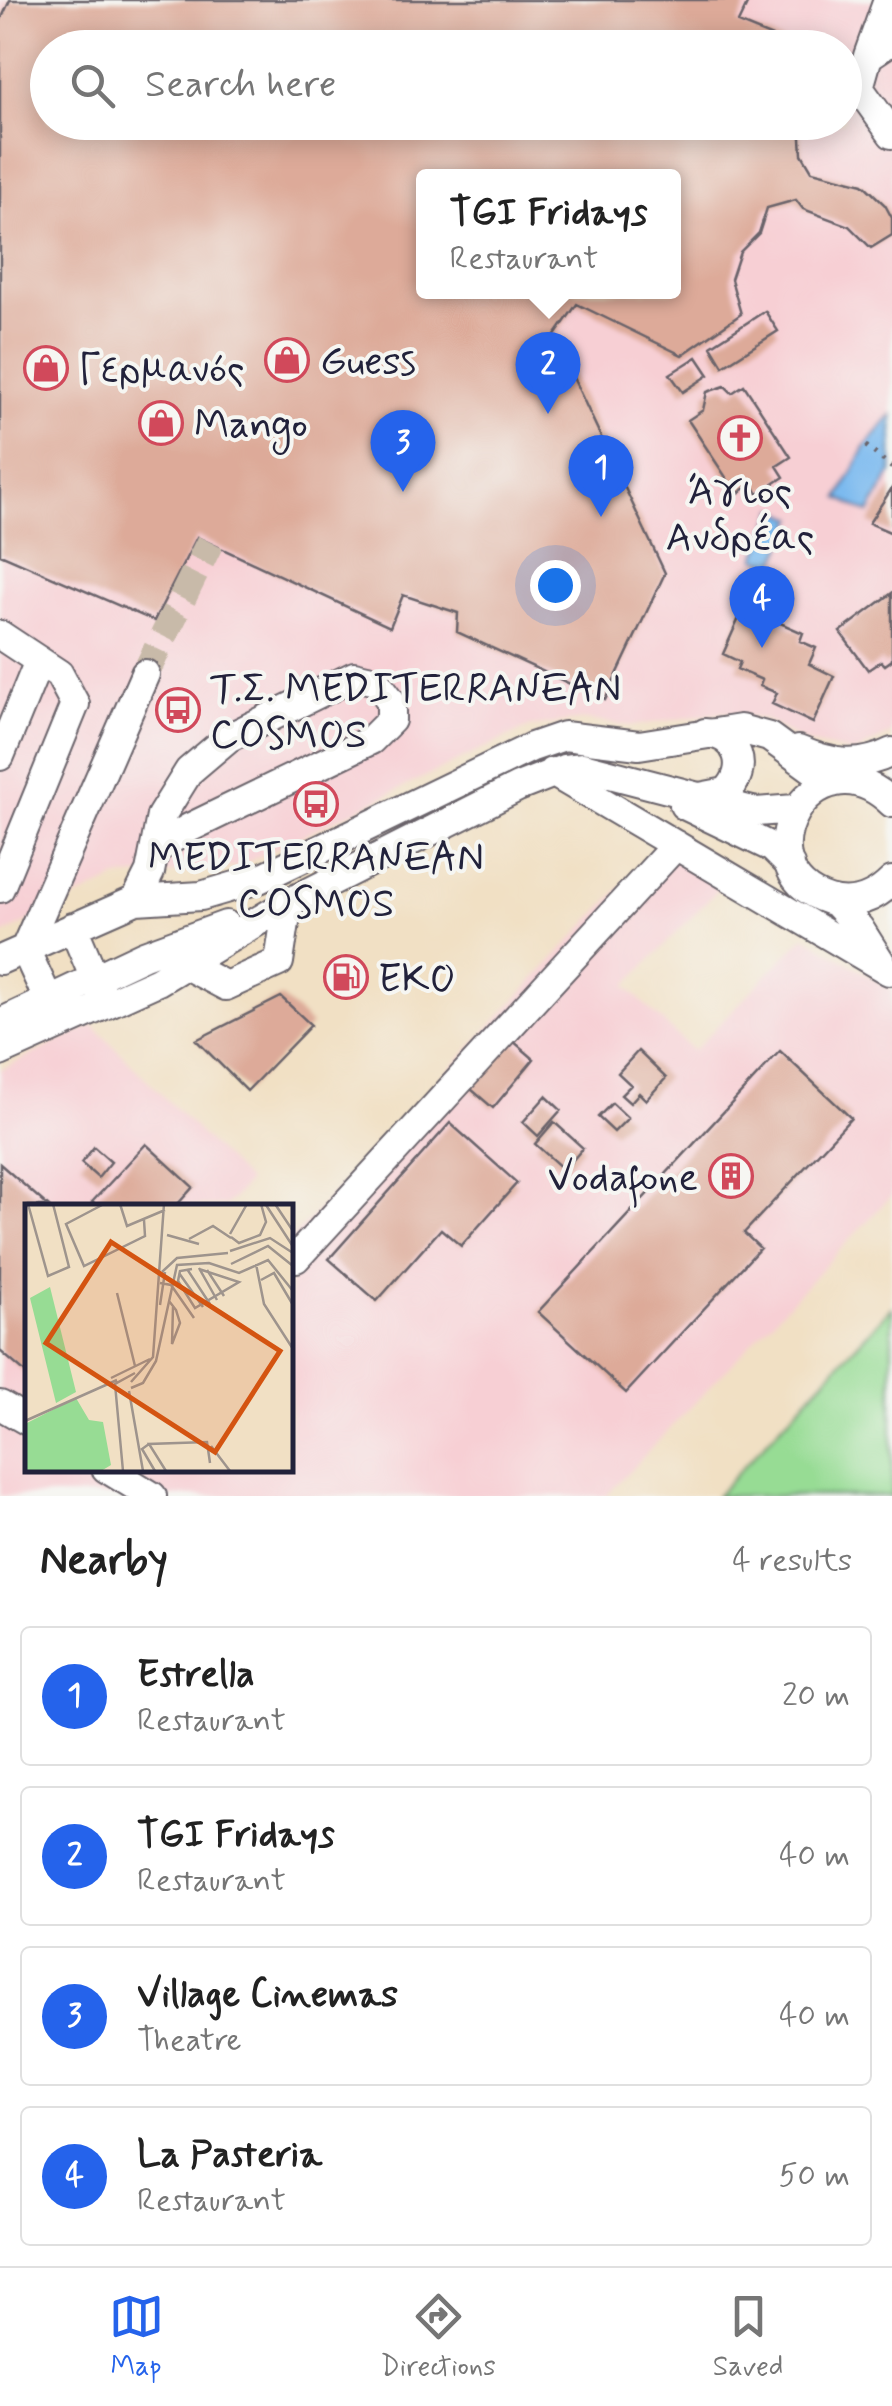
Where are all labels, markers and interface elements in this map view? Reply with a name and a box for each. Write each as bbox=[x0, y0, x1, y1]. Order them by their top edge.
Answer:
search box bbox=[30, 30, 862, 140]
icon: search bbox=[65, 58, 120, 113]
text: Search here bbox=[145, 61, 336, 110]
popup bbox=[416, 169, 681, 299]
text: TGI Fridays bbox=[450, 189, 647, 238]
text: Restaurant bbox=[450, 238, 598, 280]
pin: 2 bbox=[516, 332, 580, 414]
shop icon: Guess bbox=[264, 337, 310, 383]
place label: Guess bbox=[320, 337, 416, 389]
shop icon: Γερμανός bbox=[23, 345, 69, 391]
place label: Γερμανός bbox=[78, 345, 244, 397]
shop icon: Mango bbox=[138, 400, 184, 446]
place label: Mango bbox=[194, 400, 308, 455]
pin: 3 bbox=[370, 410, 436, 492]
church icon: Άγιος Ανδρέας bbox=[717, 415, 763, 461]
pin: 1 bbox=[568, 434, 634, 517]
place label: Άγιος Ανδρέας bbox=[666, 467, 814, 565]
your location bbox=[530, 560, 581, 611]
pin: 4 bbox=[730, 566, 794, 648]
place label: Τ.Σ. MEDITERRANEAN COSMOS bbox=[210, 664, 621, 762]
bus stop icon: Τ.Σ. MEDITERRANEAN COSMOS bbox=[155, 687, 201, 733]
bus stop icon: MEDITERRANEAN COSMOS bbox=[293, 781, 339, 827]
place label: MEDITERRANEAN COSMOS bbox=[148, 833, 484, 931]
fuel station icon: EKO bbox=[323, 954, 369, 1000]
place label: EKO bbox=[378, 954, 456, 1006]
place label: Vodafone bbox=[547, 1153, 698, 1208]
building icon: Vodafone bbox=[708, 1153, 754, 1199]
inset map bbox=[25, 1204, 292, 1471]
text: Nearby bbox=[40, 1534, 168, 1589]
text: 4 results bbox=[732, 1540, 852, 1582]
text: Estrella bbox=[137, 1651, 255, 1700]
text: 1 bbox=[67, 1675, 82, 1717]
text: 20 m bbox=[782, 1675, 850, 1717]
text: Restaurant bbox=[137, 1700, 286, 1742]
text: TGI Fridays bbox=[137, 1811, 335, 1860]
text: 2 bbox=[67, 1835, 82, 1877]
text: 40 m bbox=[779, 1835, 850, 1877]
text: Restaurant bbox=[137, 1860, 286, 1902]
text: Village Cinemas bbox=[137, 1971, 398, 2020]
text: 3 bbox=[67, 1995, 82, 2037]
text: 40 m bbox=[779, 1995, 850, 2037]
text: Theatre bbox=[137, 2020, 242, 2062]
text: La Pasteria bbox=[137, 2131, 322, 2180]
text: 4 bbox=[65, 2155, 84, 2197]
text: 50 m bbox=[778, 2155, 850, 2197]
text: Restaurant bbox=[137, 2180, 286, 2222]
tab: Map bbox=[109, 2289, 164, 2386]
tab: Directions bbox=[381, 2289, 496, 2386]
tab: Saved bbox=[713, 2289, 783, 2386]

